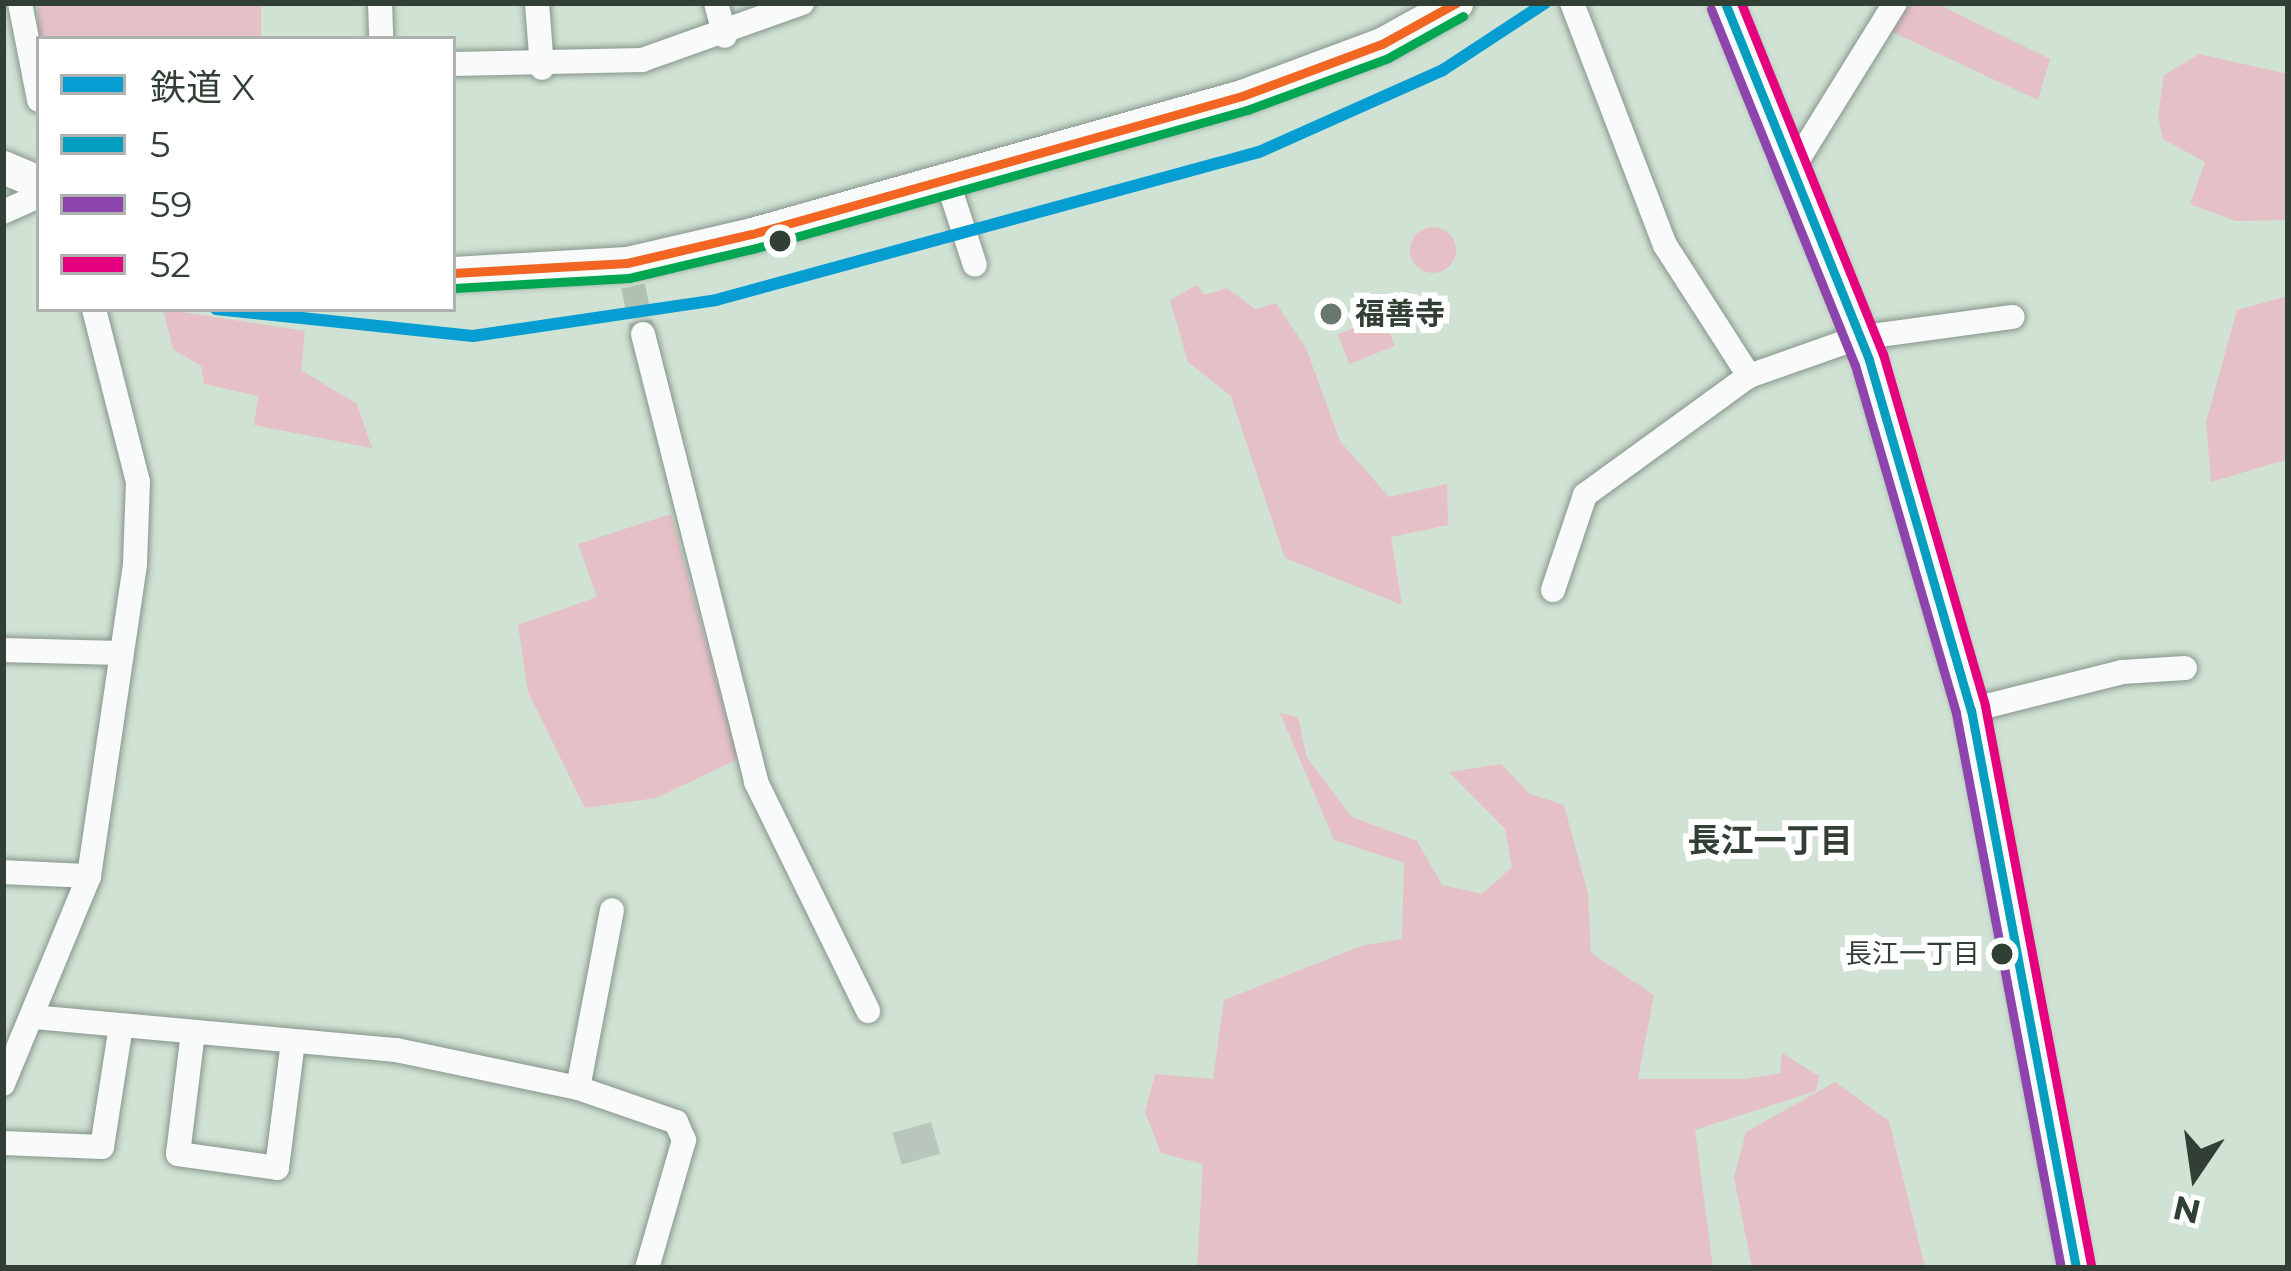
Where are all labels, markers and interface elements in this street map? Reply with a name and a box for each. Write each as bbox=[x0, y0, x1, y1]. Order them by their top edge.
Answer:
legend bbox=[36, 36, 456, 312]
text: 鉄道 X bbox=[150, 65, 255, 109]
text: 5 bbox=[150, 122, 170, 166]
text: 59 bbox=[150, 182, 192, 226]
unlabelled marker bbox=[769, 230, 791, 252]
text: 52 bbox=[150, 242, 191, 286]
place label: 福善寺 bbox=[1355, 296, 1445, 332]
marker: 福善寺 bbox=[1318, 301, 1344, 327]
district label: 長江一丁目 bbox=[1688, 821, 1852, 861]
place label: 長江一丁目 bbox=[1845, 938, 1980, 970]
marker: 長江一丁目 bbox=[1991, 943, 2013, 965]
north arrow bbox=[2135, 1115, 2255, 1235]
text: N bbox=[2169, 1188, 2204, 1233]

